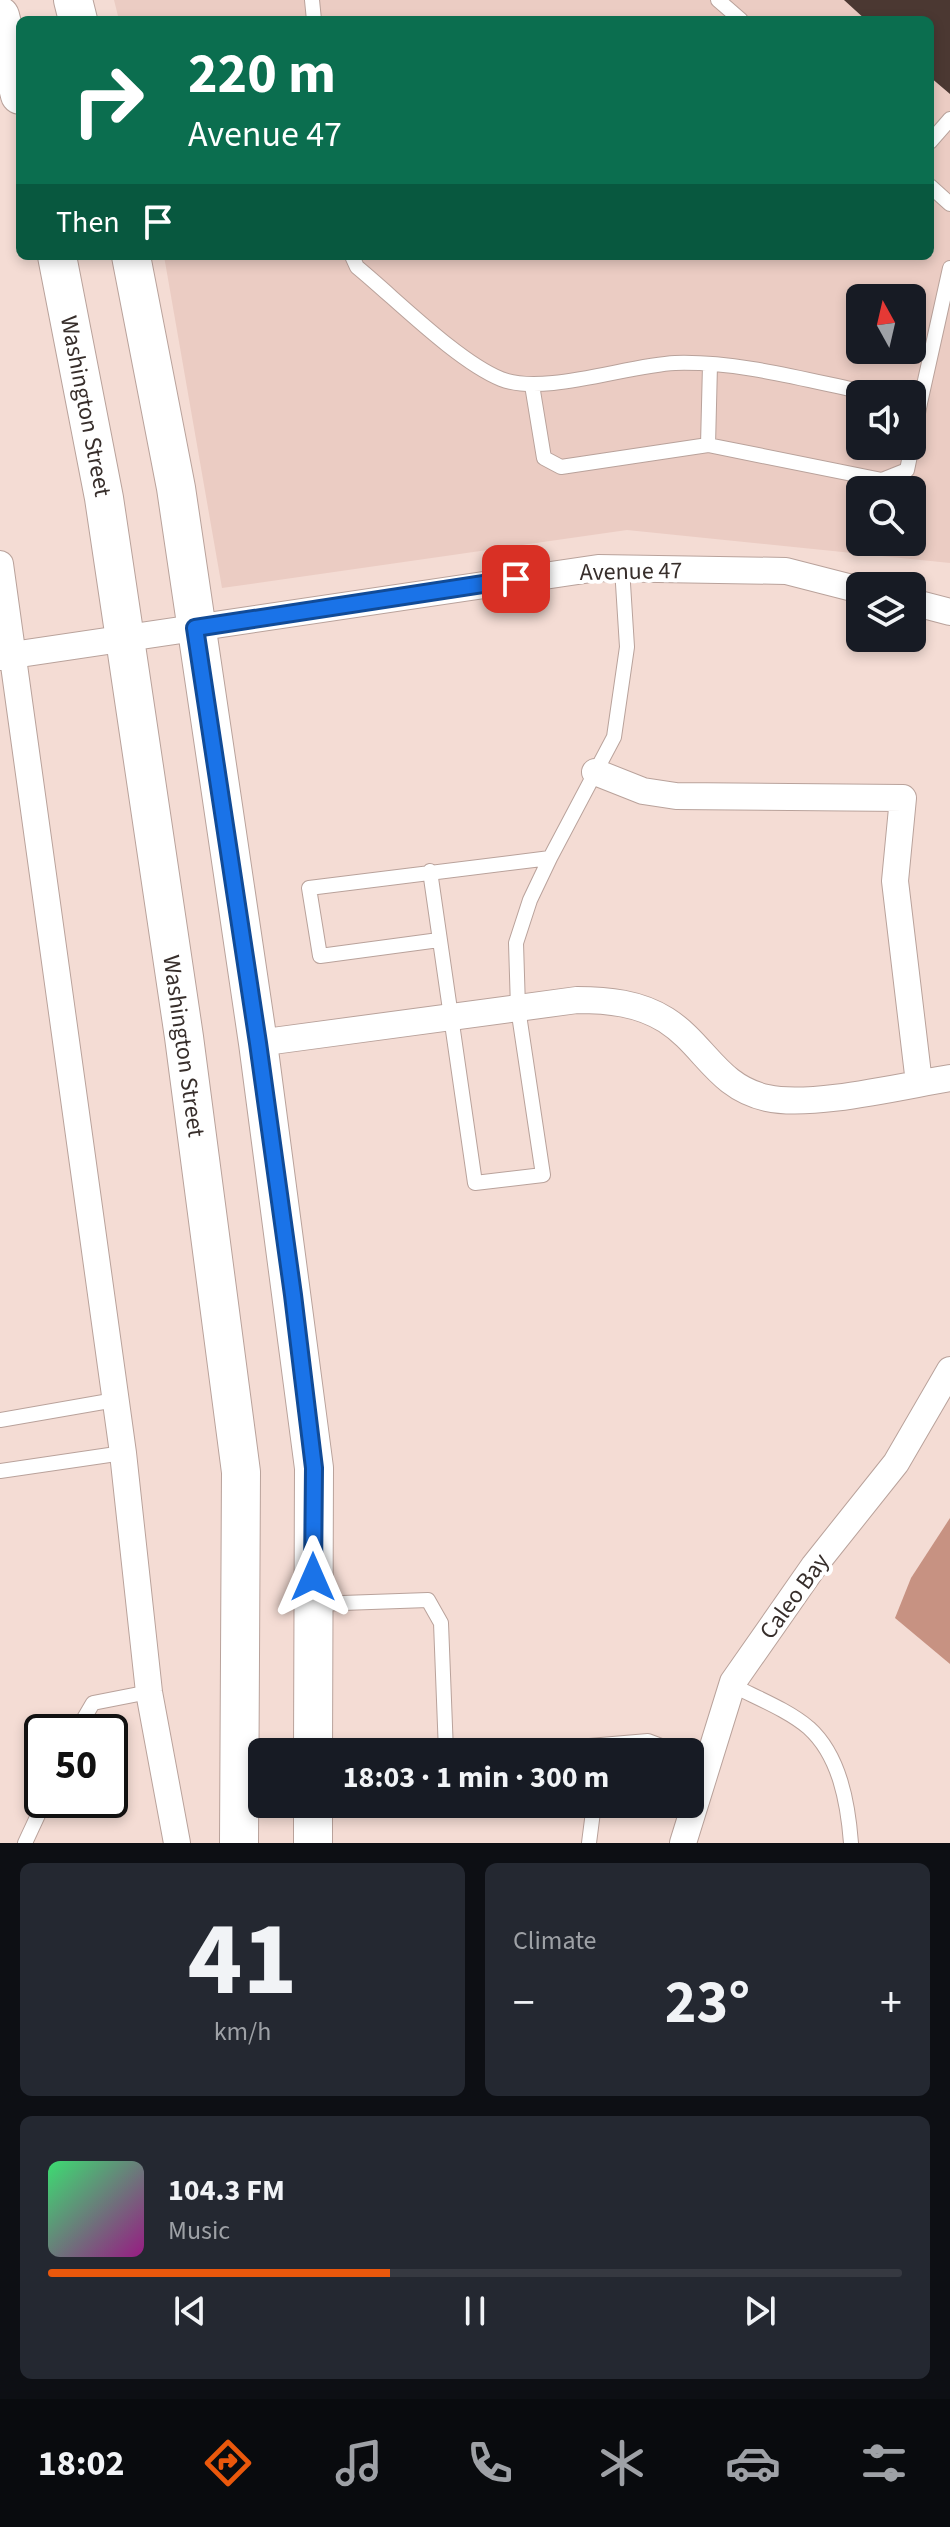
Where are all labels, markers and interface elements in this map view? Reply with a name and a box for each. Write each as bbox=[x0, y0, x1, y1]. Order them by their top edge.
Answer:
text: 220 m bbox=[188, 35, 336, 114]
icon: right bbox=[56, 48, 160, 152]
text: Avenue 47 bbox=[188, 109, 342, 160]
icon: arrive bbox=[136, 200, 180, 244]
text: Then bbox=[56, 201, 120, 244]
north arrow bbox=[846, 284, 926, 364]
map controls bbox=[846, 284, 926, 652]
street label: Washington Street bbox=[51, 313, 120, 500]
button: sound bbox=[846, 380, 926, 460]
button: search bbox=[846, 476, 926, 556]
pin bbox=[482, 545, 550, 613]
street label: Avenue 47 bbox=[579, 553, 683, 590]
icon: arrive bbox=[494, 557, 538, 601]
button: layers bbox=[846, 572, 926, 652]
street label: Washington Street bbox=[153, 953, 214, 1139]
position arrow bbox=[271, 1535, 355, 1619]
street label: Caleo Bay bbox=[751, 1546, 838, 1647]
speed limit sign: 50 bbox=[24, 1714, 128, 1818]
text: 18:03 · 1 min · 300 m bbox=[343, 1756, 609, 1799]
text: 41 bbox=[188, 1887, 297, 2035]
text: Climate bbox=[513, 1922, 597, 1959]
text: 23° bbox=[665, 1961, 750, 2046]
text: − bbox=[513, 1972, 535, 2035]
text: + bbox=[880, 1972, 902, 2035]
text: km/h bbox=[214, 2013, 271, 2050]
text: 104.3 FM bbox=[168, 2169, 285, 2212]
text: Music bbox=[168, 2212, 230, 2249]
icon: previous bbox=[168, 2289, 212, 2333]
icon: pause bbox=[453, 2289, 497, 2333]
icon: next bbox=[738, 2289, 782, 2333]
icon: directions bbox=[200, 2435, 256, 2491]
icon: music bbox=[331, 2435, 387, 2491]
icon: phone bbox=[462, 2435, 518, 2491]
icon: climate bbox=[594, 2435, 650, 2491]
icon: car bbox=[725, 2435, 781, 2491]
icon: filters bbox=[856, 2435, 912, 2491]
text: 18:02 bbox=[38, 2438, 124, 2489]

